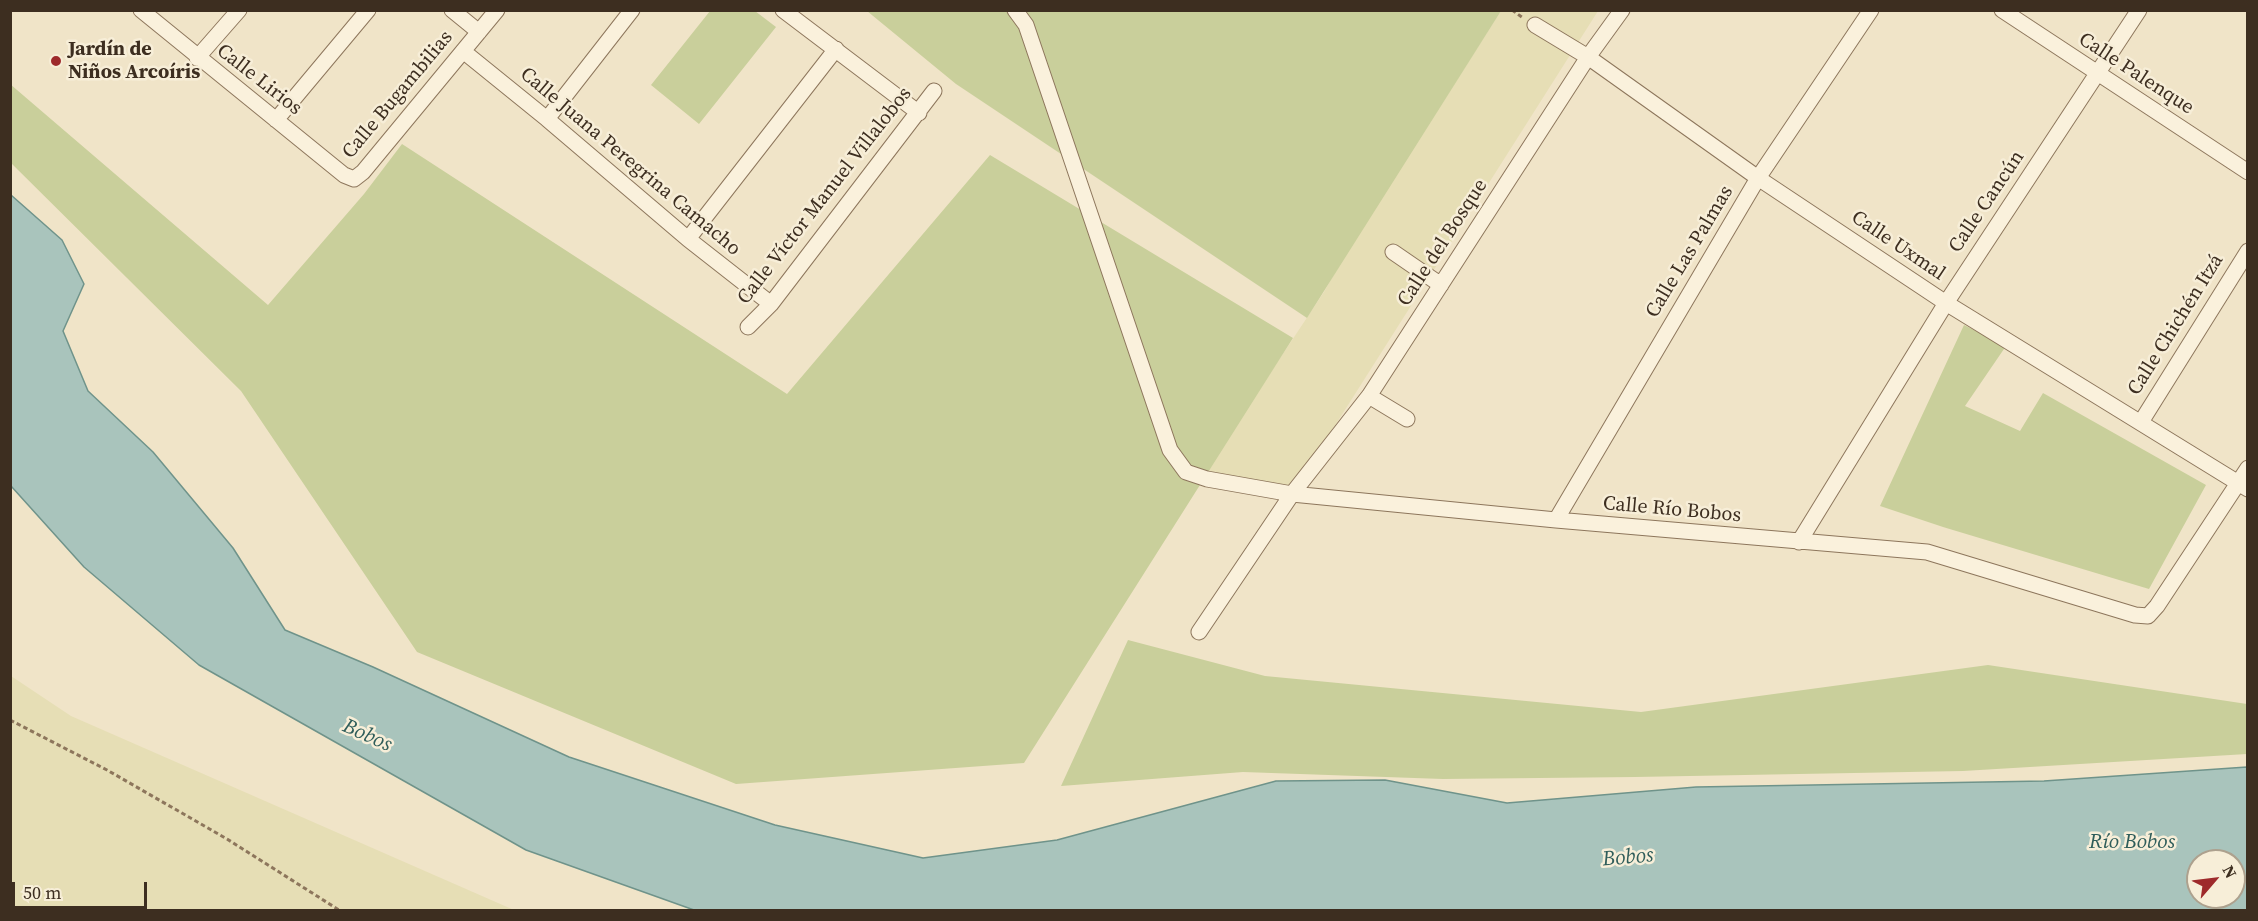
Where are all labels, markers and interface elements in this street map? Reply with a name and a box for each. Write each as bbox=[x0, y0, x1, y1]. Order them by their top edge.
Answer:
street label: Calle Bugambilias bbox=[338, 26, 458, 164]
street label: Calle Palenque bbox=[2074, 28, 2198, 120]
place label: Jardín de Niños Arcoíris bbox=[68, 38, 200, 85]
street label: Calle Lirios bbox=[212, 39, 306, 121]
marker: Jardín de Niños Arcoíris bbox=[49, 54, 63, 68]
street label: Calle Juana Peregrina Camacho bbox=[515, 63, 745, 261]
street label: Calle Víctor Manuel Villalobos bbox=[733, 83, 917, 309]
street label: Calle Cancún bbox=[1944, 146, 2030, 258]
street label: Calle del Bosque bbox=[1393, 175, 1493, 311]
street label: Calle Las Palmas bbox=[1641, 182, 1739, 322]
street label: Calle Uxmal bbox=[1846, 206, 1950, 286]
street label: Calle Chichén Itzá bbox=[2123, 250, 2229, 400]
street label: Calle Río Bobos bbox=[1602, 492, 1742, 528]
water label: Bobos bbox=[339, 714, 395, 758]
water label: Río Bobos bbox=[2089, 830, 2175, 856]
water label: Bobos bbox=[1601, 843, 1655, 873]
north arrow bbox=[2186, 849, 2246, 909]
text: N bbox=[2218, 861, 2243, 882]
scale bar bbox=[15, 870, 150, 908]
text: 50 m bbox=[23, 880, 61, 905]

